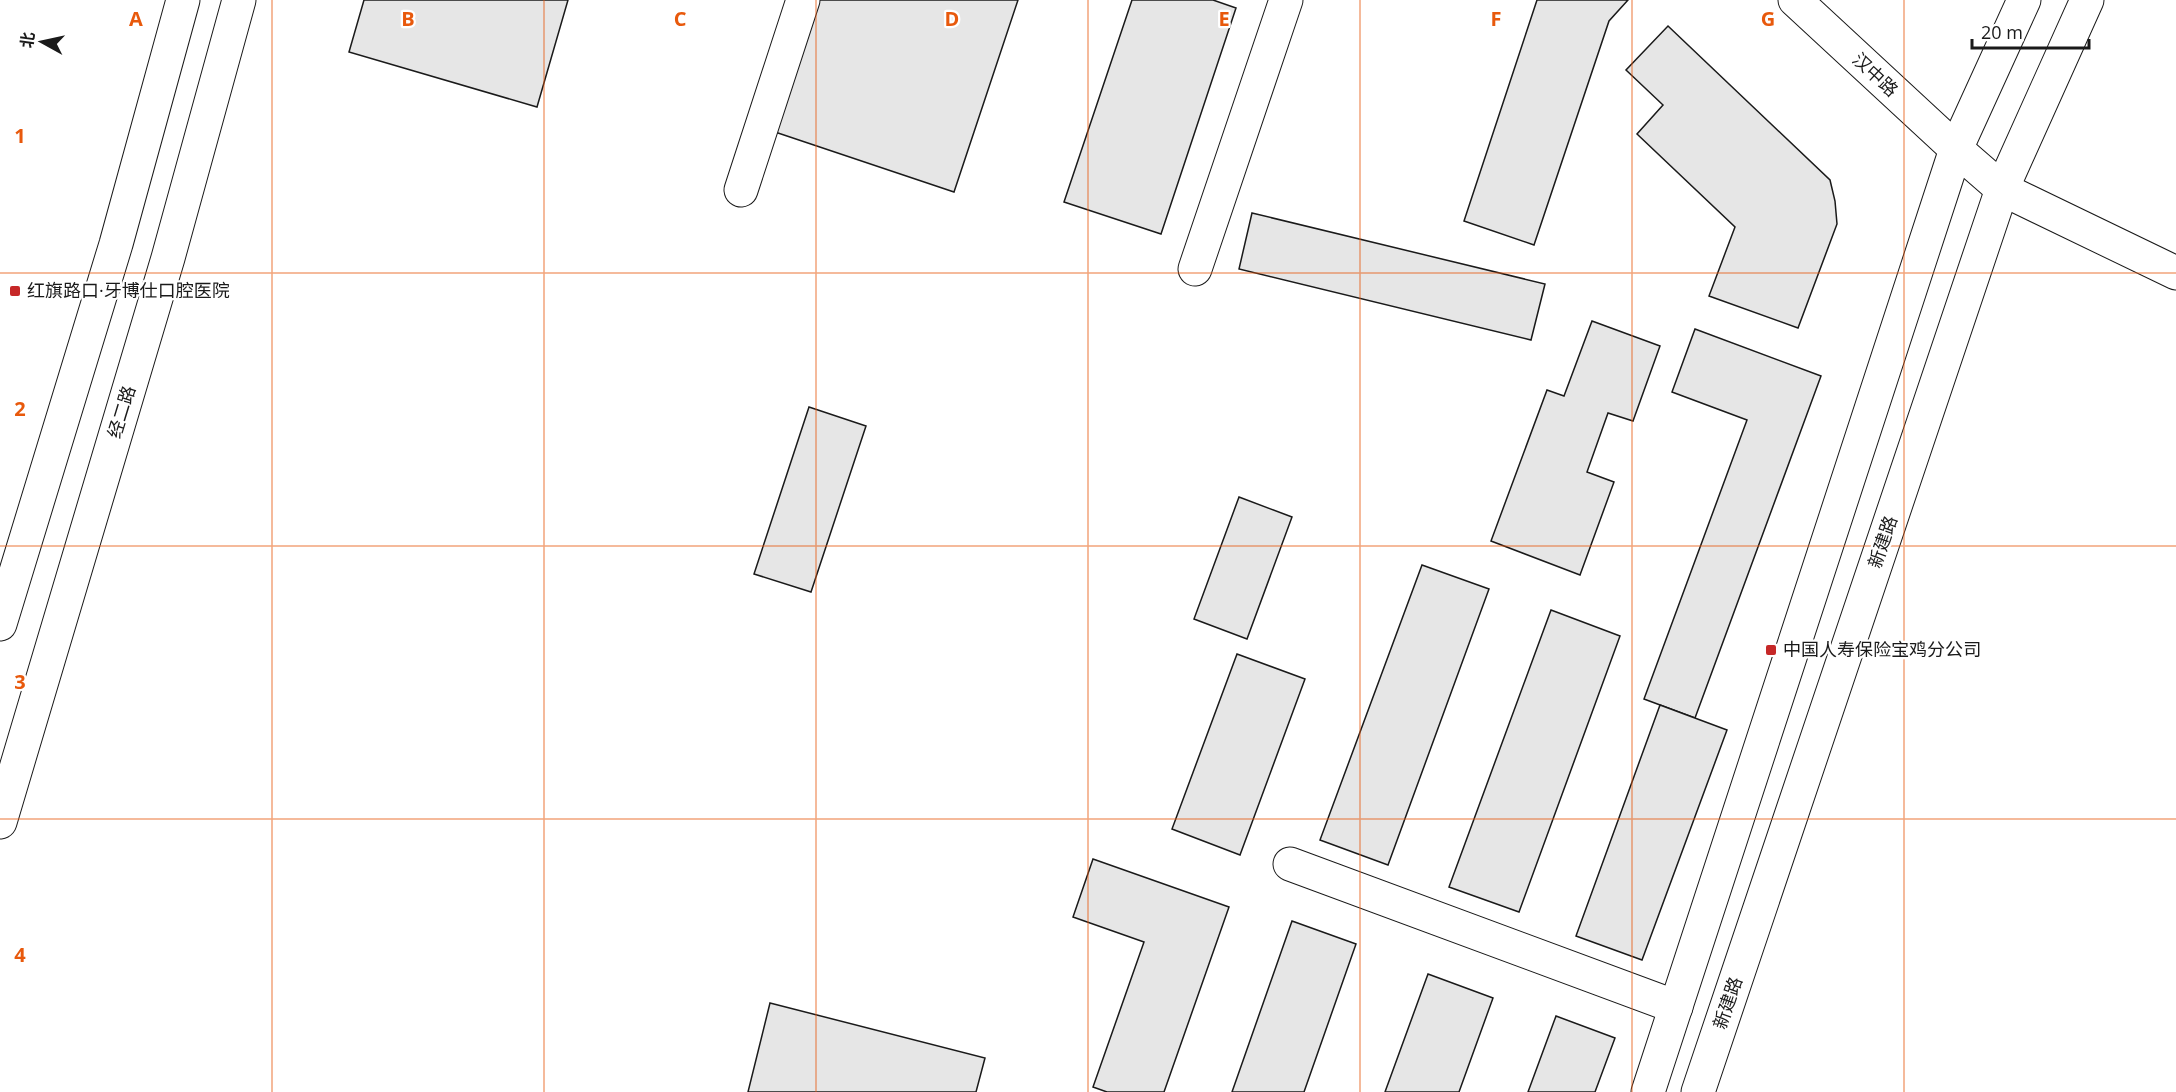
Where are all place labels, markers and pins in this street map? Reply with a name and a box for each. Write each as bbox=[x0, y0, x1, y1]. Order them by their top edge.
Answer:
place label: 红旗路口·牙博仕口腔医院 bbox=[27, 278, 230, 302]
marker: 红旗路口·牙博仕口腔医院 bbox=[8, 284, 22, 298]
place label: 中国人寿保险宝鸡分公司 bbox=[1783, 637, 1981, 661]
marker: 中国人寿保险宝鸡分公司 bbox=[1764, 643, 1778, 657]

